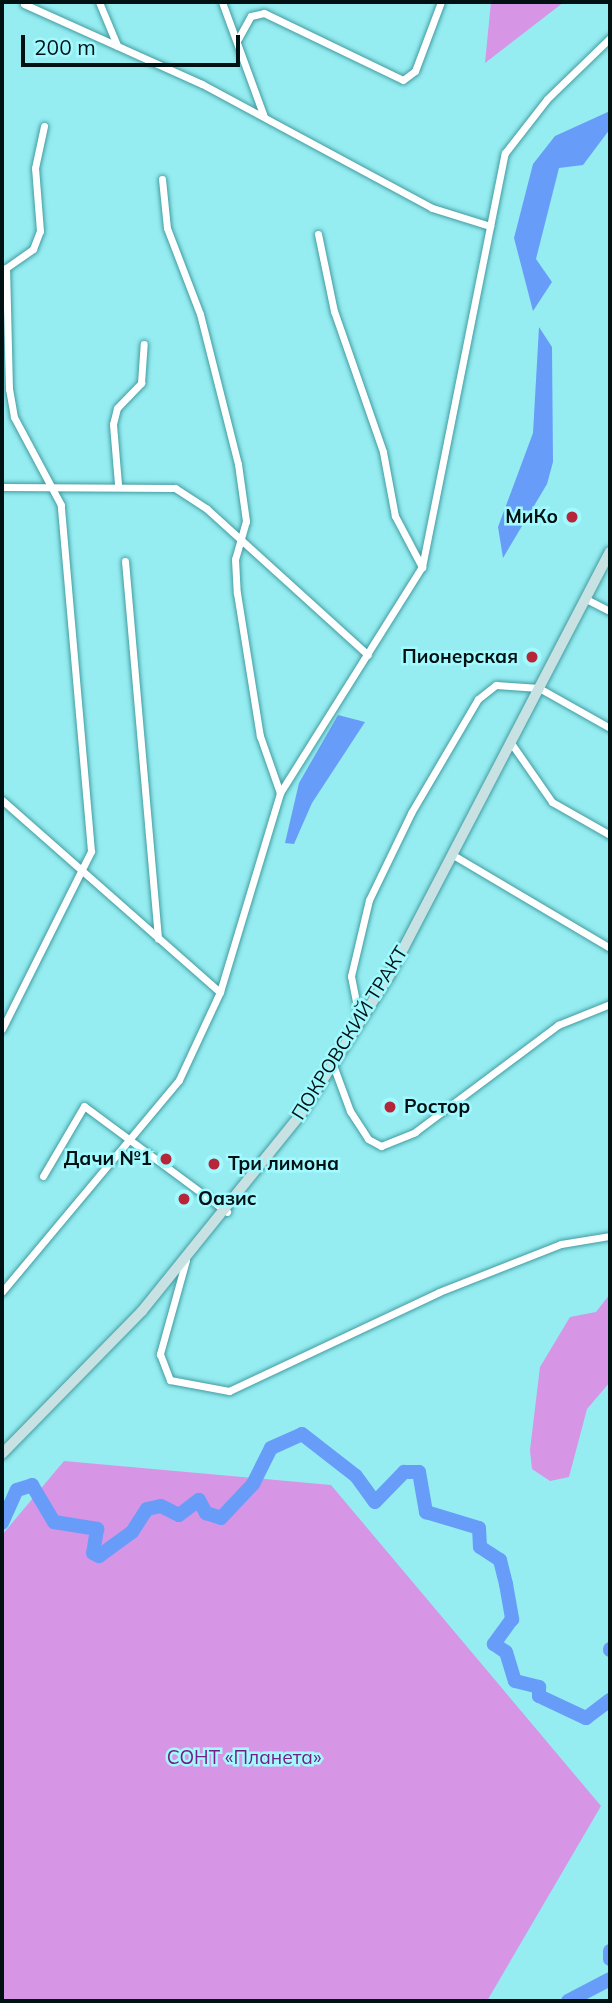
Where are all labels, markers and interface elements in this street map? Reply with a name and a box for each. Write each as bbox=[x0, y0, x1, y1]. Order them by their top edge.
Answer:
scale bar bbox=[24, 21, 243, 65]
text: 200 m bbox=[34, 34, 96, 60]
place label: МиКо bbox=[505, 506, 558, 528]
marker: МиКо bbox=[564, 509, 580, 525]
place label: Пионерская bbox=[402, 646, 518, 668]
marker: Пионерская bbox=[524, 649, 540, 665]
street label: ПОКРОВСКИЙ ТРАКТ bbox=[287, 942, 413, 1124]
place label: Ростор bbox=[404, 1096, 470, 1118]
marker: Ростор bbox=[382, 1099, 398, 1115]
place label: Дачи №1 bbox=[64, 1148, 152, 1170]
marker: Дачи №1 bbox=[158, 1151, 174, 1167]
place label: Три лимона bbox=[228, 1153, 339, 1175]
marker: Три лимона bbox=[206, 1156, 222, 1172]
place label: Оазис bbox=[198, 1188, 257, 1210]
marker: Оазис bbox=[176, 1191, 192, 1207]
park label: СОНТ «Планета» bbox=[167, 1747, 321, 1769]

